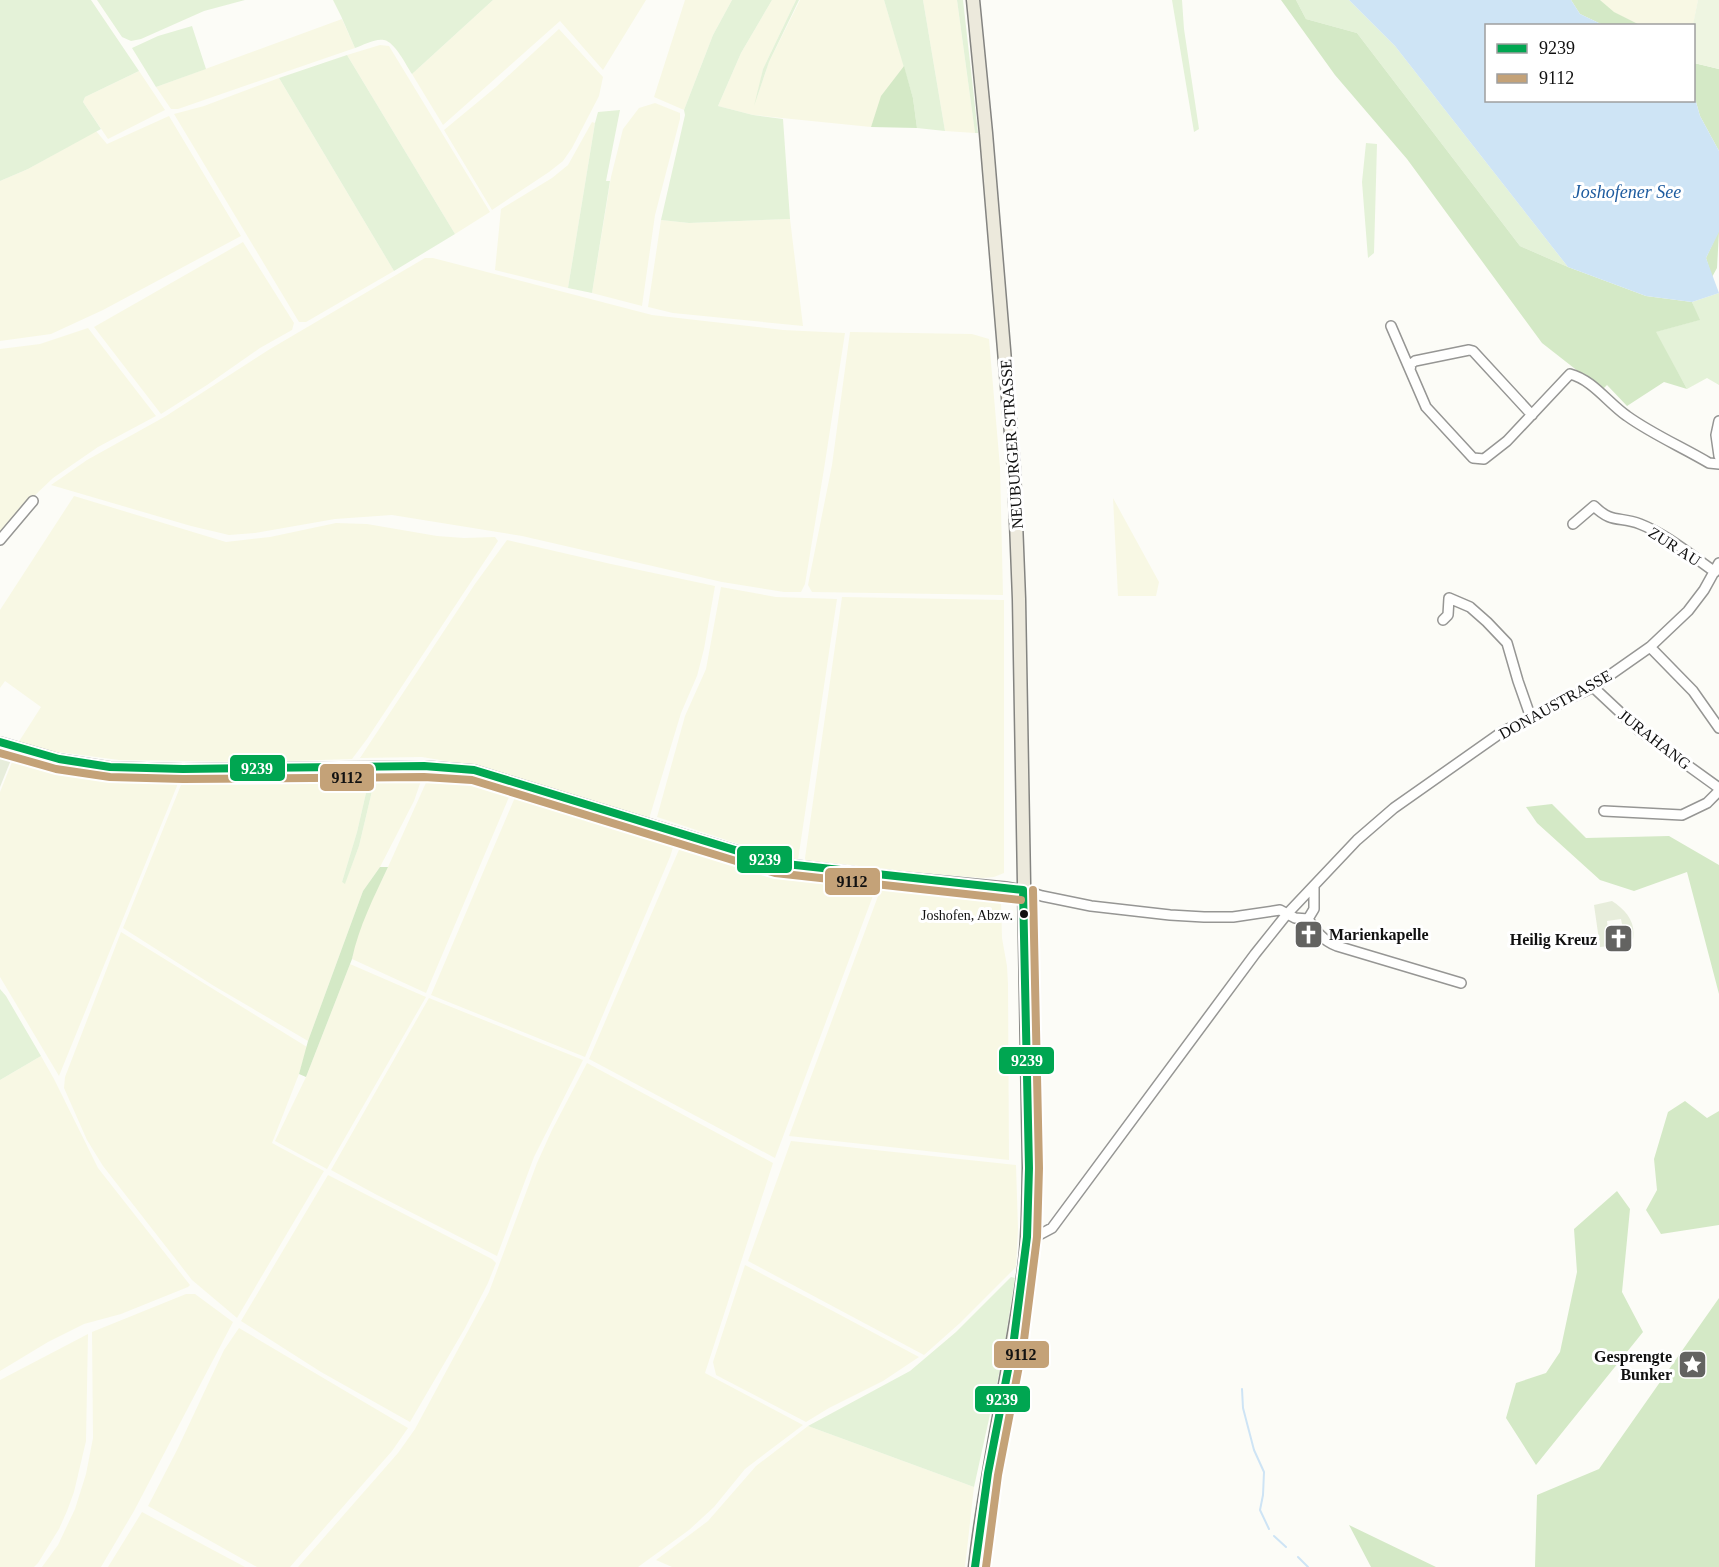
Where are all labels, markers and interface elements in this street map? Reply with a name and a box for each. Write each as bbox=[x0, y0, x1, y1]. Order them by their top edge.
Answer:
legend bbox=[1485, 24, 1695, 102]
text: 9239 bbox=[1539, 38, 1575, 58]
text: 9112 bbox=[1539, 68, 1574, 88]
water label: Joshofener See bbox=[1573, 182, 1681, 202]
street label: NEUBURGER STRASSE bbox=[997, 358, 1026, 529]
street label: ZUR AU bbox=[1646, 523, 1704, 570]
street label: DONAUSTRASSE bbox=[1496, 666, 1615, 742]
street label: JURAHANG bbox=[1615, 706, 1694, 773]
line badge: 9239 bbox=[229, 754, 286, 782]
text: 9239 bbox=[241, 760, 273, 777]
line badge: 9112 bbox=[319, 763, 375, 792]
text: 9112 bbox=[331, 769, 363, 786]
line badge: 9239 bbox=[736, 845, 793, 874]
text: 9239 bbox=[749, 851, 781, 868]
line badge: 9112 bbox=[824, 867, 881, 896]
text: 9112 bbox=[836, 873, 868, 890]
place label: Joshofen, Abzw. bbox=[921, 908, 1013, 923]
marker: Joshofen, Abzw. bbox=[1018, 908, 1030, 920]
church icon: Marienkapelle bbox=[1292, 918, 1324, 950]
church icon: Heilig Kreuz bbox=[1602, 923, 1634, 955]
place label: Marienkapelle bbox=[1329, 926, 1429, 944]
place label: Heilig Kreuz bbox=[1510, 931, 1597, 949]
line badge: 9239 bbox=[998, 1046, 1055, 1075]
text: 9239 bbox=[1011, 1052, 1043, 1069]
line badge: 9112 bbox=[993, 1340, 1050, 1369]
text: 9112 bbox=[1005, 1346, 1037, 1363]
place label: Gesprengte Bunker bbox=[1594, 1348, 1672, 1383]
place icon: Gesprengte Bunker bbox=[1677, 1349, 1709, 1381]
line badge: 9239 bbox=[974, 1385, 1031, 1413]
text: 9239 bbox=[986, 1391, 1018, 1408]

